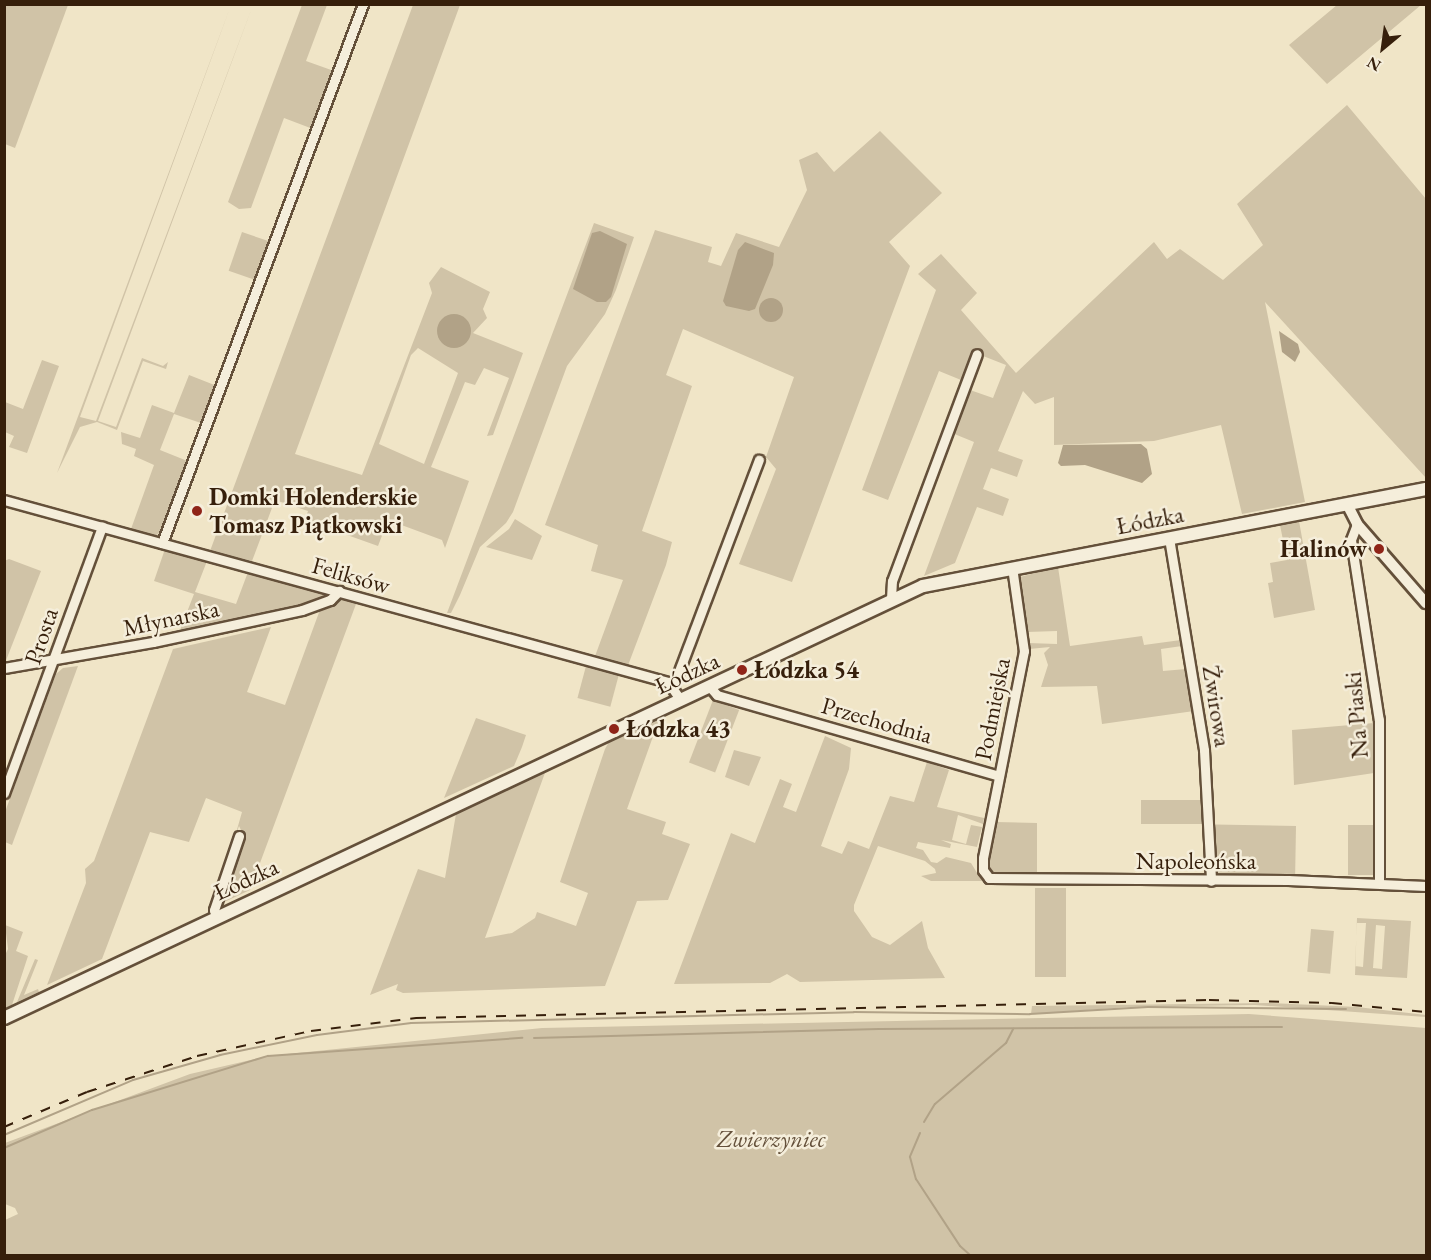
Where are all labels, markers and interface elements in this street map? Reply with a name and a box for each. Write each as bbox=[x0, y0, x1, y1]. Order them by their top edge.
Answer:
north arrow bbox=[1353, 18, 1413, 78]
text: N bbox=[1363, 52, 1385, 77]
place label: Domki Holenderskie Tomasz Piątkowski bbox=[209, 483, 417, 539]
street label: Łódzka bbox=[1114, 499, 1186, 541]
marker: Domki Holenderskie Tomasz Piątkowski bbox=[190, 504, 204, 518]
place label: Halinów bbox=[1280, 535, 1367, 563]
marker: Halinów bbox=[1372, 542, 1386, 556]
street label: Feliksów bbox=[309, 550, 393, 600]
street label: Młynarska bbox=[120, 594, 222, 642]
street label: Prosta bbox=[18, 604, 64, 668]
street label: Łódzka bbox=[650, 646, 724, 700]
street label: Podmiejska bbox=[968, 655, 1016, 763]
place label: Łódzka 54 bbox=[754, 656, 859, 684]
marker: Łódzka 54 bbox=[735, 663, 749, 677]
street label: Żwirowa bbox=[1196, 663, 1238, 749]
street label: Na Piaski bbox=[1338, 670, 1374, 760]
street label: Przechodnia bbox=[818, 690, 936, 750]
place label: Łódzka 43 bbox=[626, 715, 731, 743]
marker: Łódzka 43 bbox=[607, 722, 621, 736]
street label: Napoleońska bbox=[1136, 847, 1256, 875]
street label: Łódzka bbox=[209, 852, 283, 906]
park label: Zwierzyniec bbox=[717, 1125, 825, 1153]

